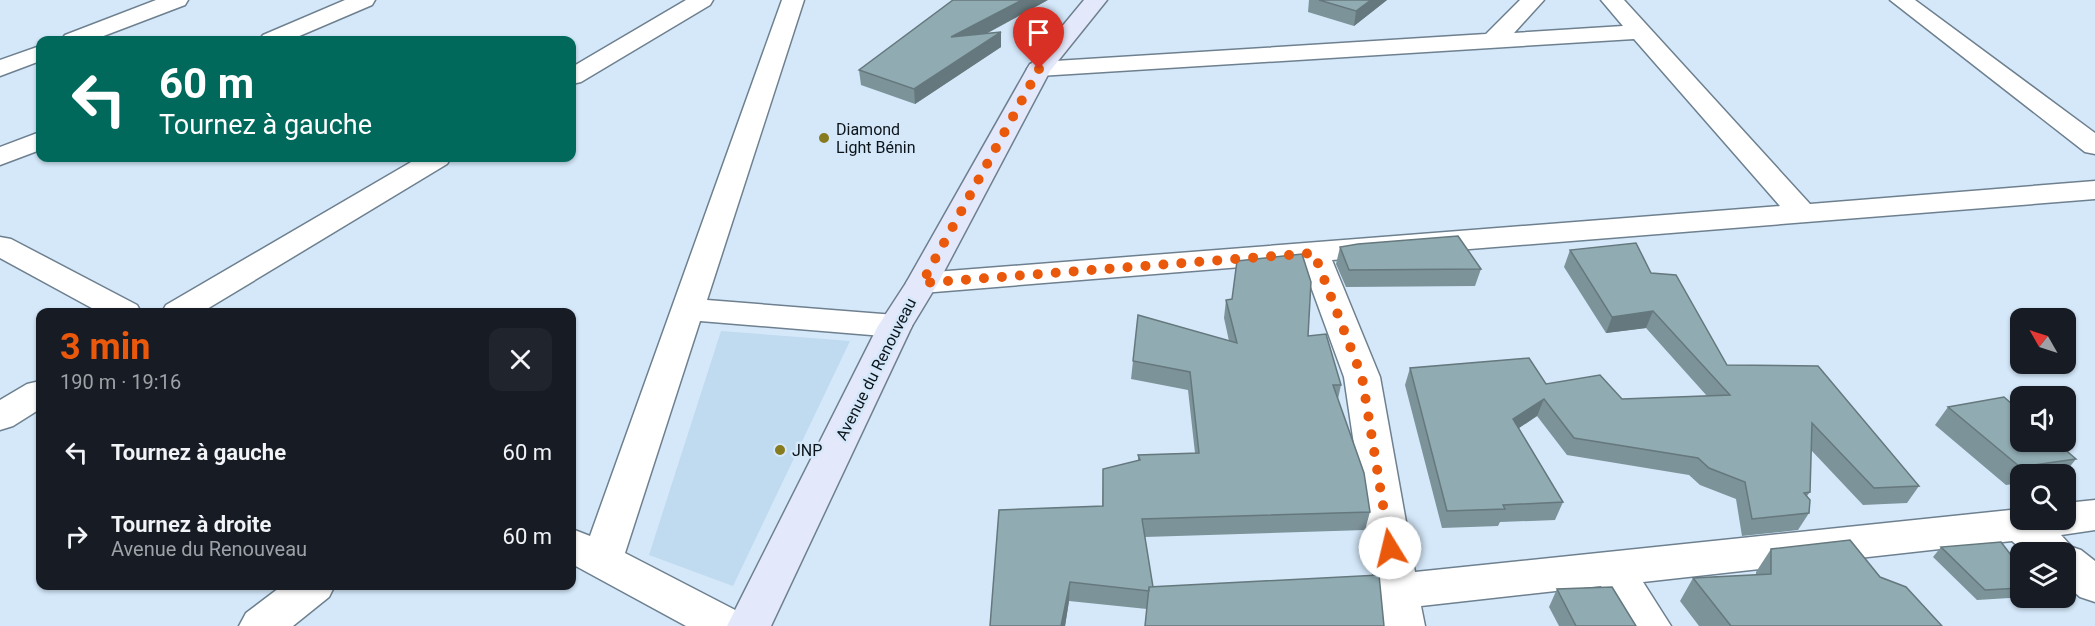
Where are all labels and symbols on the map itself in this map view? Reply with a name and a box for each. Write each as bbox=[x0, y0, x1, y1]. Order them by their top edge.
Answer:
pin bbox=[1013, 7, 1064, 69]
place label: Diamond Light Bénin bbox=[836, 120, 916, 157]
marker: Diamond Light Bénin bbox=[817, 131, 831, 145]
street label: Avenue du Renouveau bbox=[832, 295, 920, 443]
north arrow bbox=[2010, 308, 2076, 374]
place label: JNP bbox=[792, 441, 822, 460]
marker: JNP bbox=[773, 443, 787, 457]
position arrow bbox=[1358, 516, 1422, 580]

